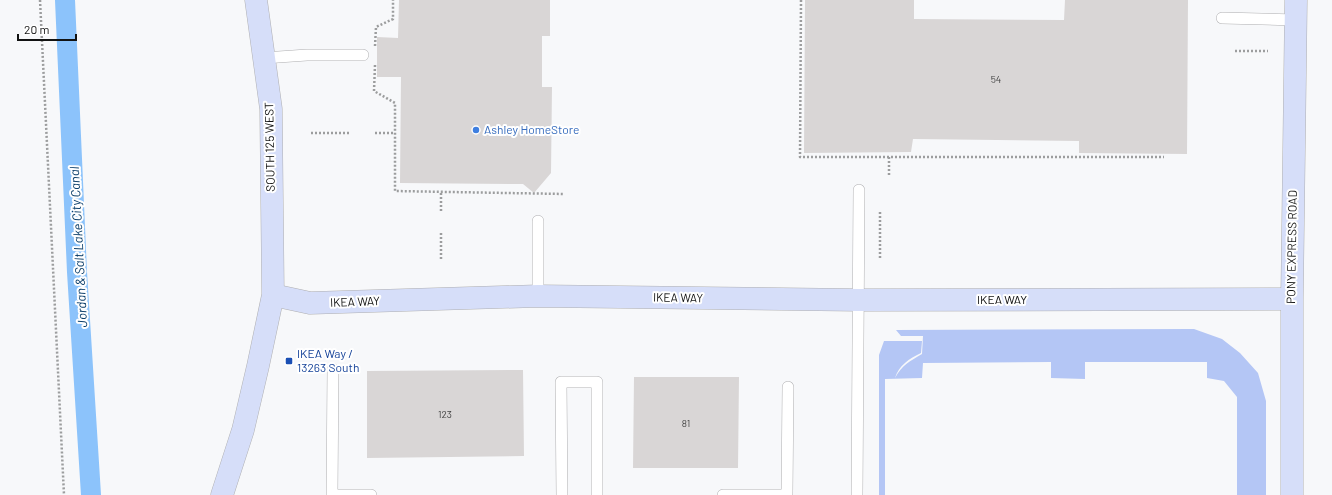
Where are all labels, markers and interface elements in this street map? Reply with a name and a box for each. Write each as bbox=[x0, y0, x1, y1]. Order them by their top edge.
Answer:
scale bar bbox=[18, 16, 76, 42]
text: 20 m bbox=[24, 22, 50, 36]
house number: 54 bbox=[991, 73, 1001, 85]
street label: SOUTH 125 WEST bbox=[261, 102, 277, 192]
place label: Ashley HomeStore bbox=[484, 122, 580, 136]
marker: Ashley HomeStore bbox=[471, 125, 481, 135]
water label: Jordan & Salt Lake City Canal bbox=[66, 166, 90, 328]
street label: PONY EXPRESS ROAD bbox=[1283, 190, 1299, 304]
street label: IKEA WAY bbox=[653, 290, 703, 304]
street label: IKEA WAY bbox=[977, 292, 1027, 306]
street label: IKEA WAY bbox=[330, 293, 380, 309]
place label: IKEA Way / 13263 South bbox=[297, 346, 359, 374]
marker: IKEA Way / 13263 South bbox=[284, 356, 294, 366]
house number: 123 bbox=[438, 408, 452, 420]
house number: 81 bbox=[682, 417, 690, 429]

